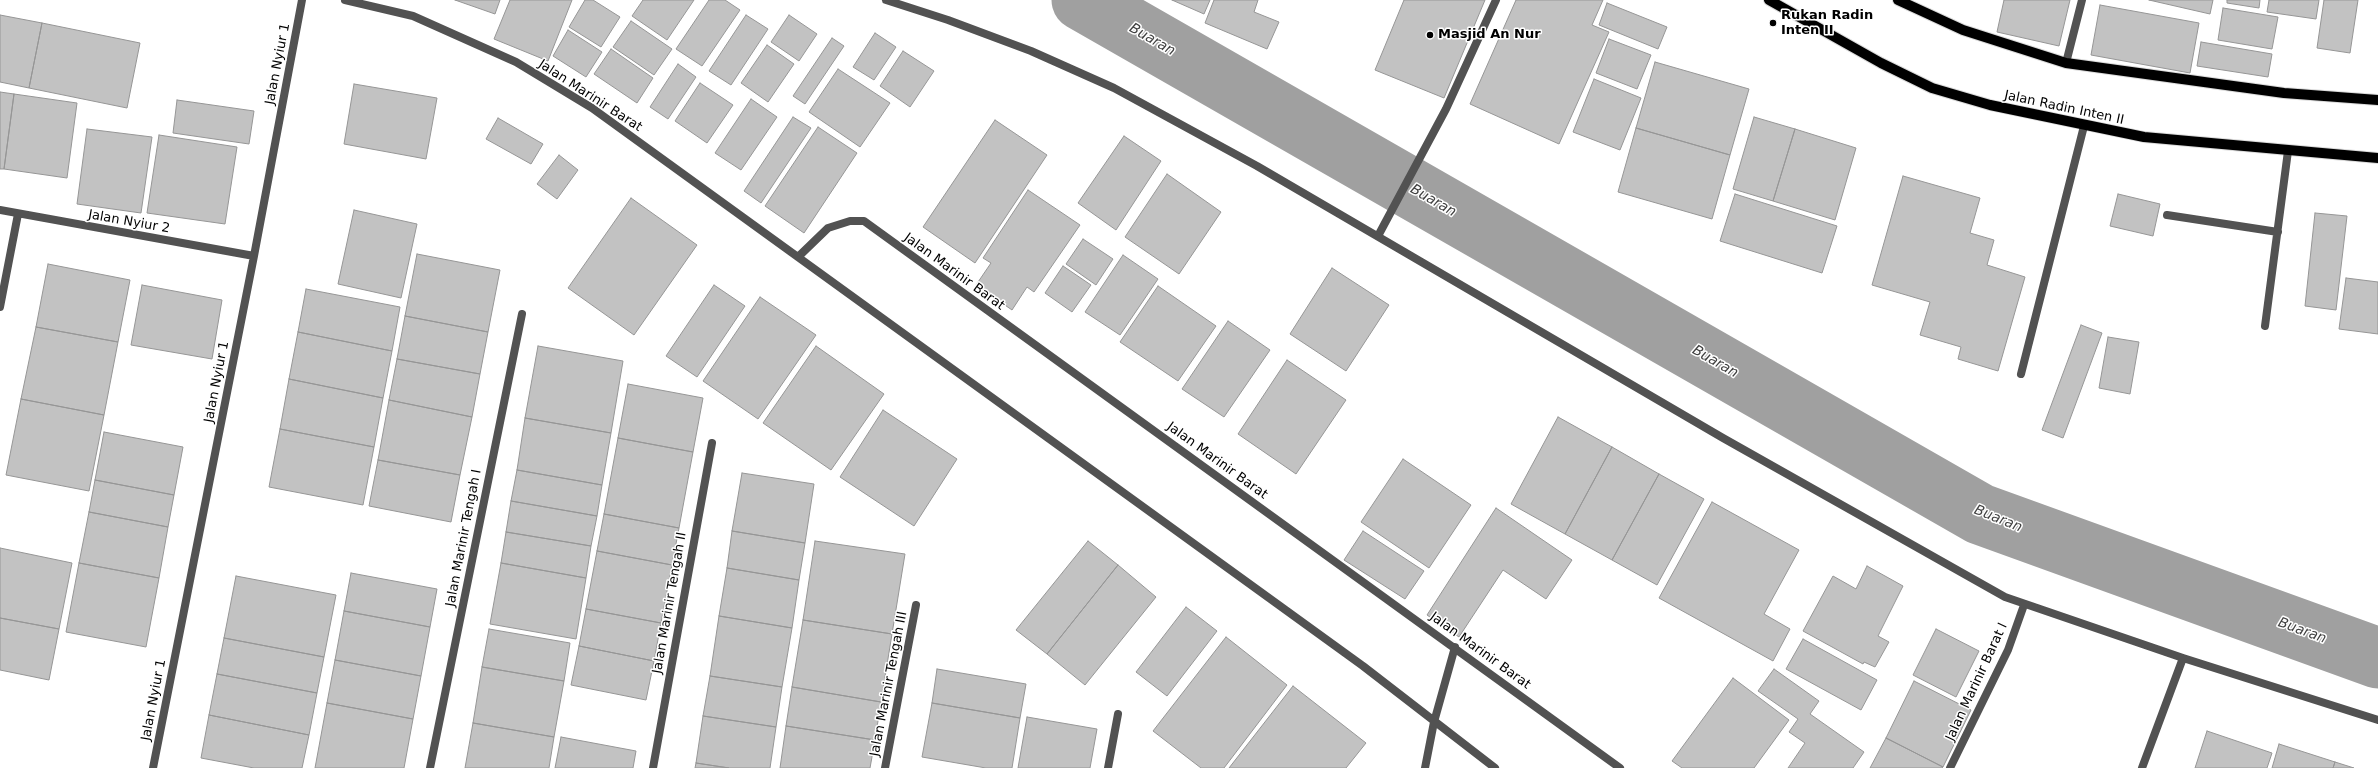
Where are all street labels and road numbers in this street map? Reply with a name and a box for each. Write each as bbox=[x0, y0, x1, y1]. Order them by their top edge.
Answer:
street label: Jalan Nyiur 1 bbox=[262, 22, 294, 106]
street label: Jalan Marinir Barat bbox=[535, 57, 645, 135]
street label: Jalan Radin Inten II bbox=[2003, 88, 2125, 128]
street label: Jalan Nyiur 2 bbox=[87, 207, 171, 237]
street label: Jalan Marinir Barat bbox=[901, 230, 1007, 314]
street label: Jalan Nyiur 1 bbox=[201, 340, 233, 424]
street label: Jalan Marinir Barat bbox=[1164, 419, 1270, 503]
street label: Jalan Marinir Tengah I bbox=[443, 468, 485, 608]
street label: Jalan Marinir Tengah II bbox=[650, 531, 690, 675]
street label: Jalan Marinir Barat bbox=[1427, 609, 1533, 693]
street label: Jalan Marinir Tengah III bbox=[867, 610, 911, 758]
street label: Jalan Marinir Barat I bbox=[1943, 620, 2011, 744]
street label: Jalan Nyiur 1 bbox=[138, 658, 170, 742]

